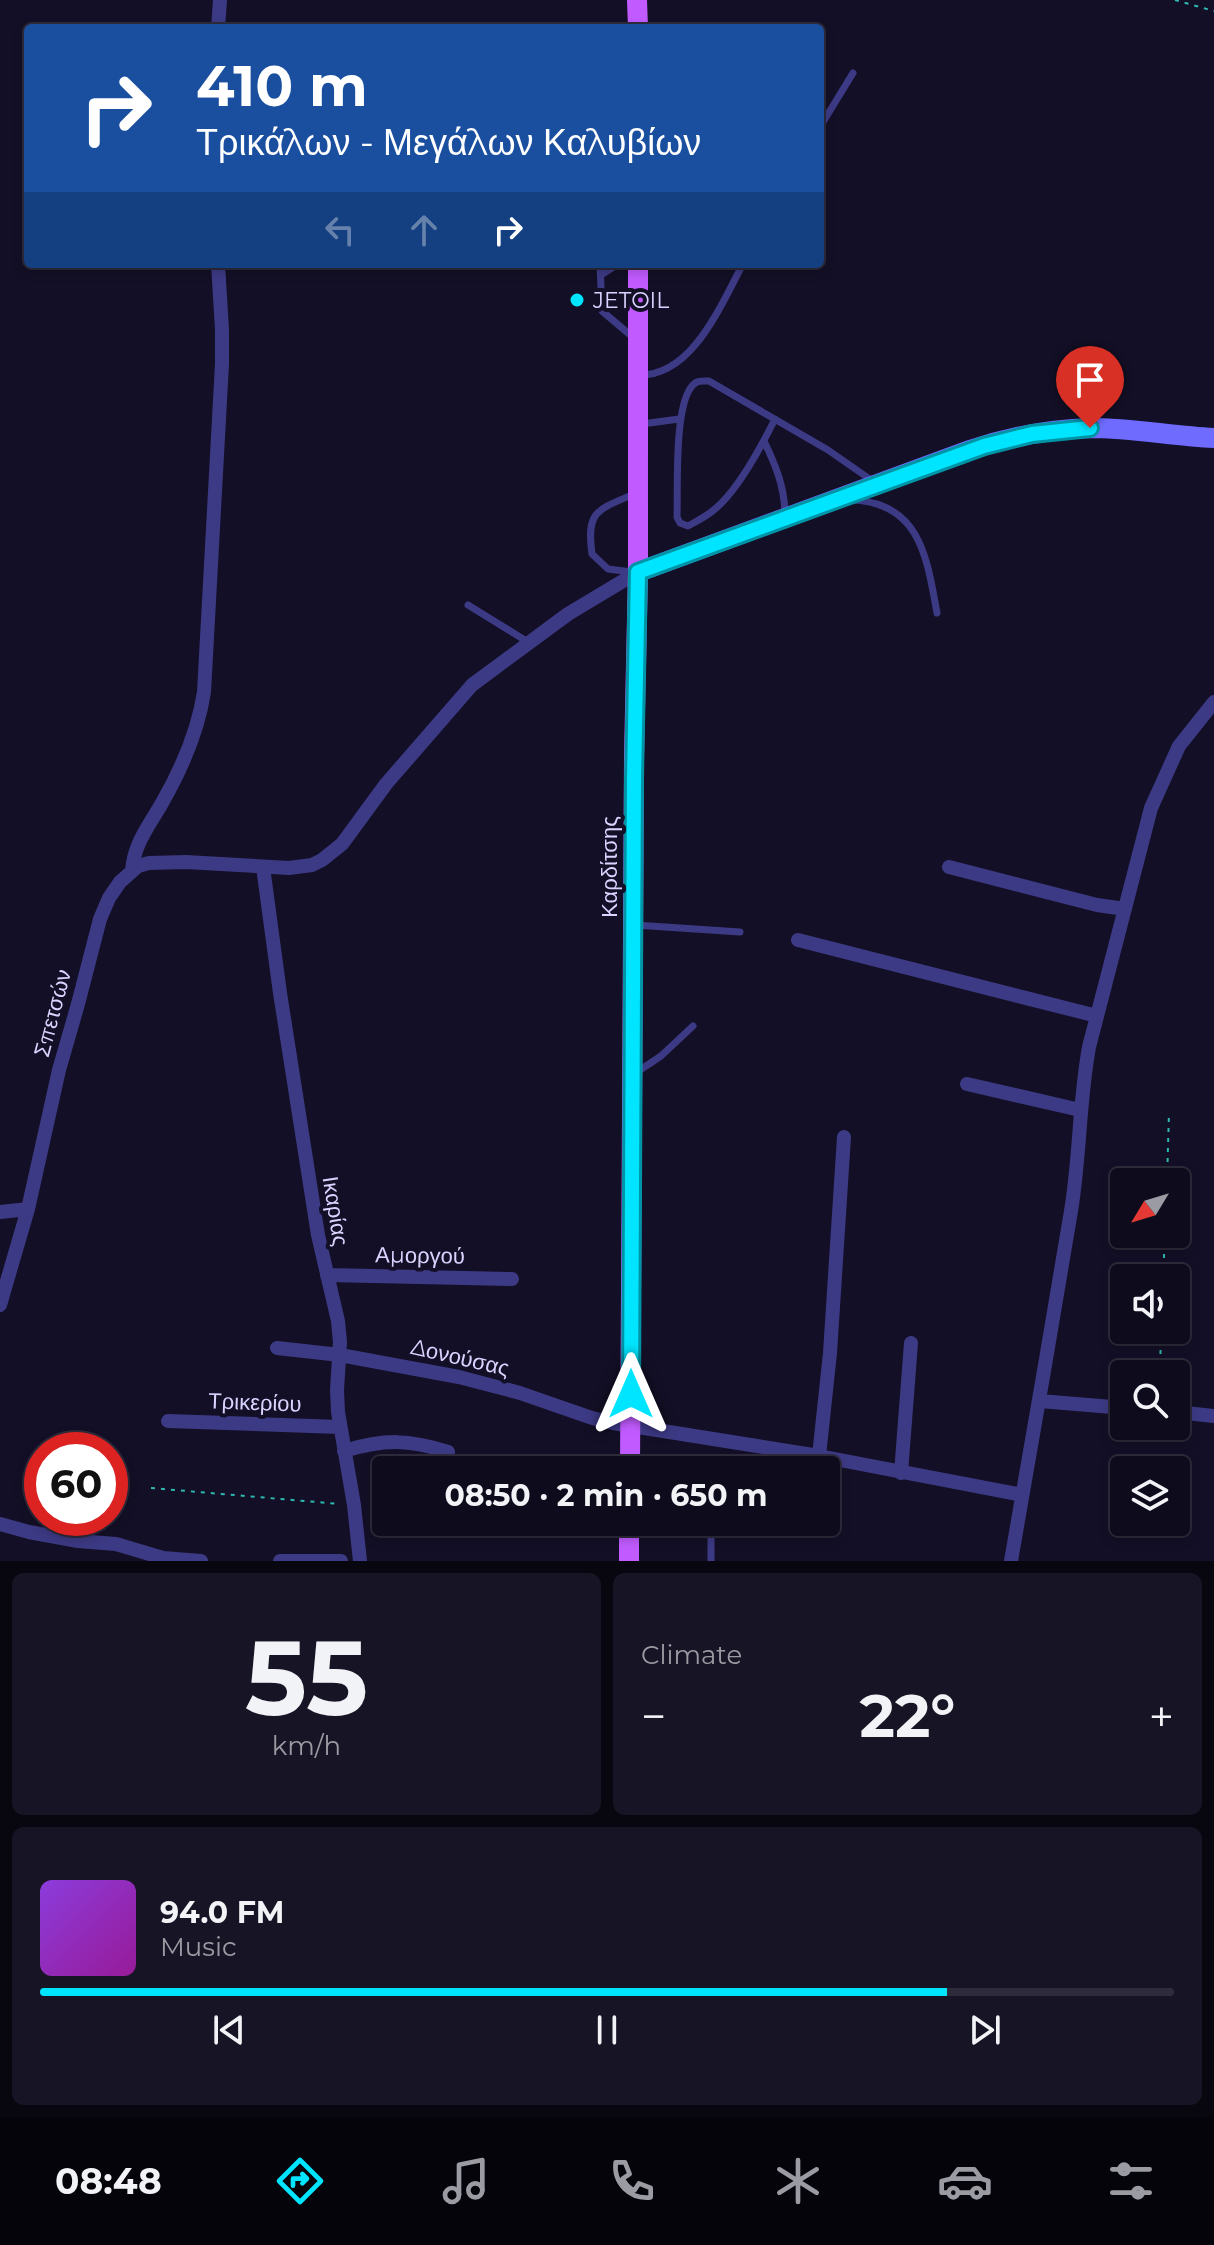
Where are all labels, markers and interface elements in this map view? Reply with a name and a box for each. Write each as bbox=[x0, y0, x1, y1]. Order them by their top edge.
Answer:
text: 410 m bbox=[196, 52, 368, 120]
icon: right bbox=[64, 56, 168, 160]
text: Τρικάλων - Μεγάλων Καλυβίων bbox=[196, 120, 701, 164]
icon: left bbox=[318, 208, 362, 252]
icon: ahead bbox=[402, 208, 446, 252]
icon: right bbox=[486, 208, 530, 252]
place label: JETOIL bbox=[592, 287, 669, 314]
marker: JETOIL bbox=[568, 291, 586, 309]
pin bbox=[1056, 346, 1124, 428]
icon: arrive bbox=[1068, 358, 1112, 402]
street label: Καρδίτσης bbox=[596, 816, 623, 918]
street label: Σπετσών bbox=[28, 966, 77, 1060]
north arrow bbox=[1110, 1168, 1190, 1248]
map controls bbox=[1110, 1168, 1190, 1536]
street label: Ικαρίας bbox=[317, 1174, 354, 1248]
street label: Αμοργού bbox=[375, 1241, 465, 1270]
button: sound bbox=[1110, 1264, 1190, 1344]
street label: Δονούσας bbox=[408, 1333, 512, 1382]
position arrow bbox=[589, 1352, 673, 1436]
button: search bbox=[1110, 1360, 1190, 1440]
street label: Τρικερίου bbox=[208, 1387, 302, 1418]
speed limit sign: 60 bbox=[24, 1432, 128, 1536]
button: layers bbox=[1110, 1456, 1190, 1536]
text: 08:50 · 2 min · 650 m bbox=[444, 1477, 768, 1514]
text: 55 bbox=[245, 1614, 368, 1741]
text: Climate bbox=[641, 1639, 742, 1671]
text: 22° bbox=[860, 1679, 955, 1752]
text: − bbox=[641, 1689, 666, 1743]
text: + bbox=[1149, 1689, 1174, 1743]
text: km/h bbox=[272, 1730, 341, 1762]
text: 94.0 FM bbox=[160, 1894, 285, 1931]
text: Music bbox=[160, 1931, 237, 1963]
icon: previous bbox=[207, 2008, 251, 2052]
icon: pause bbox=[585, 2008, 629, 2052]
icon: next bbox=[963, 2008, 1007, 2052]
icon: directions bbox=[272, 2153, 328, 2209]
icon: music bbox=[438, 2153, 494, 2209]
icon: phone bbox=[604, 2153, 660, 2209]
icon: climate bbox=[770, 2153, 826, 2209]
icon: car bbox=[937, 2153, 993, 2209]
icon: filters bbox=[1103, 2153, 1159, 2209]
text: 08:48 bbox=[55, 2159, 162, 2203]

